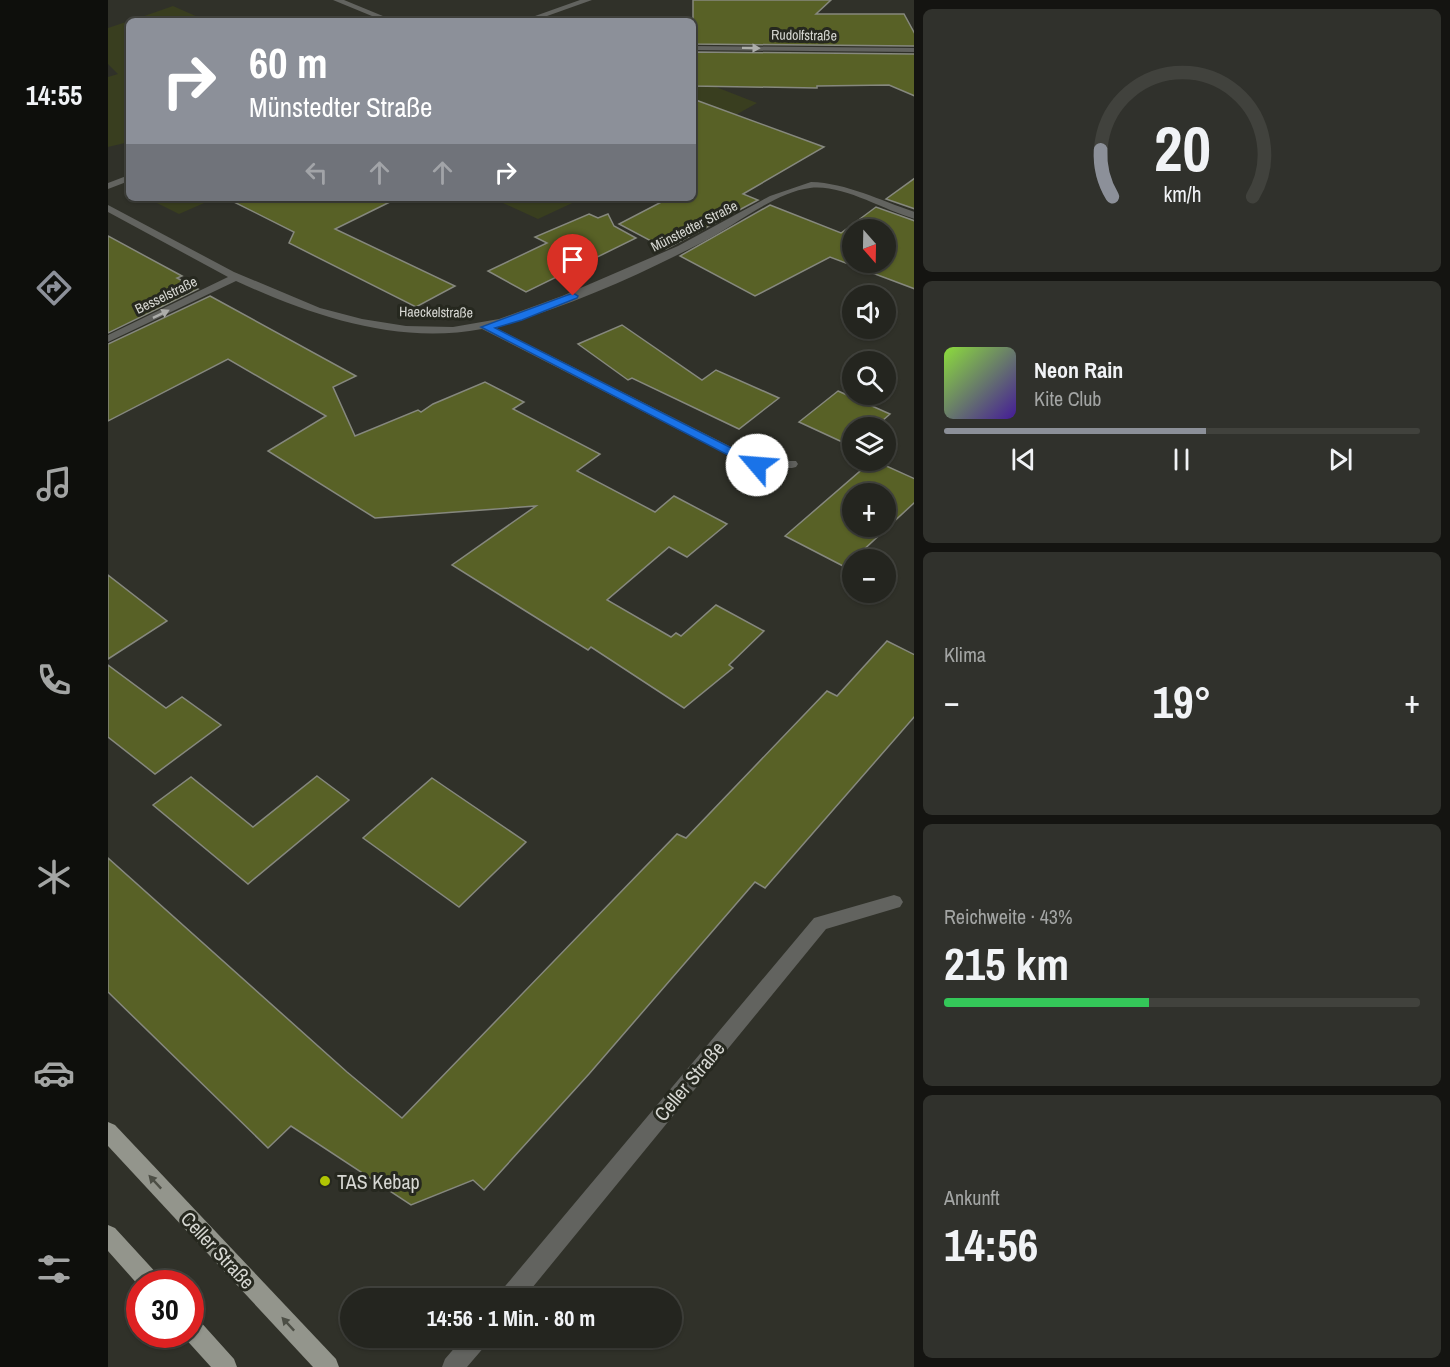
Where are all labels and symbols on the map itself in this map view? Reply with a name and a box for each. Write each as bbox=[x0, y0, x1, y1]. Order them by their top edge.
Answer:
street label: Rudolfstraße bbox=[771, 25, 837, 45]
one-way arrow bbox=[742, 43, 761, 53]
street label: Münstedter Straße bbox=[648, 196, 740, 256]
north arrow bbox=[842, 219, 896, 273]
pin bbox=[547, 234, 598, 296]
street label: Besselstraße bbox=[132, 272, 200, 318]
street label: Haeckelstraße bbox=[399, 302, 473, 322]
one-way arrow bbox=[152, 309, 169, 318]
position arrow bbox=[725, 433, 789, 497]
street label: Celler Straße bbox=[648, 1035, 730, 1127]
place label: TAS Kebap bbox=[337, 1168, 420, 1195]
marker: TAS Kebap bbox=[318, 1174, 332, 1188]
one-way arrow bbox=[148, 1175, 162, 1189]
street label: Celler Straße bbox=[175, 1205, 261, 1295]
speed limit sign: 30 bbox=[126, 1270, 204, 1348]
one-way arrow bbox=[281, 1317, 295, 1332]

